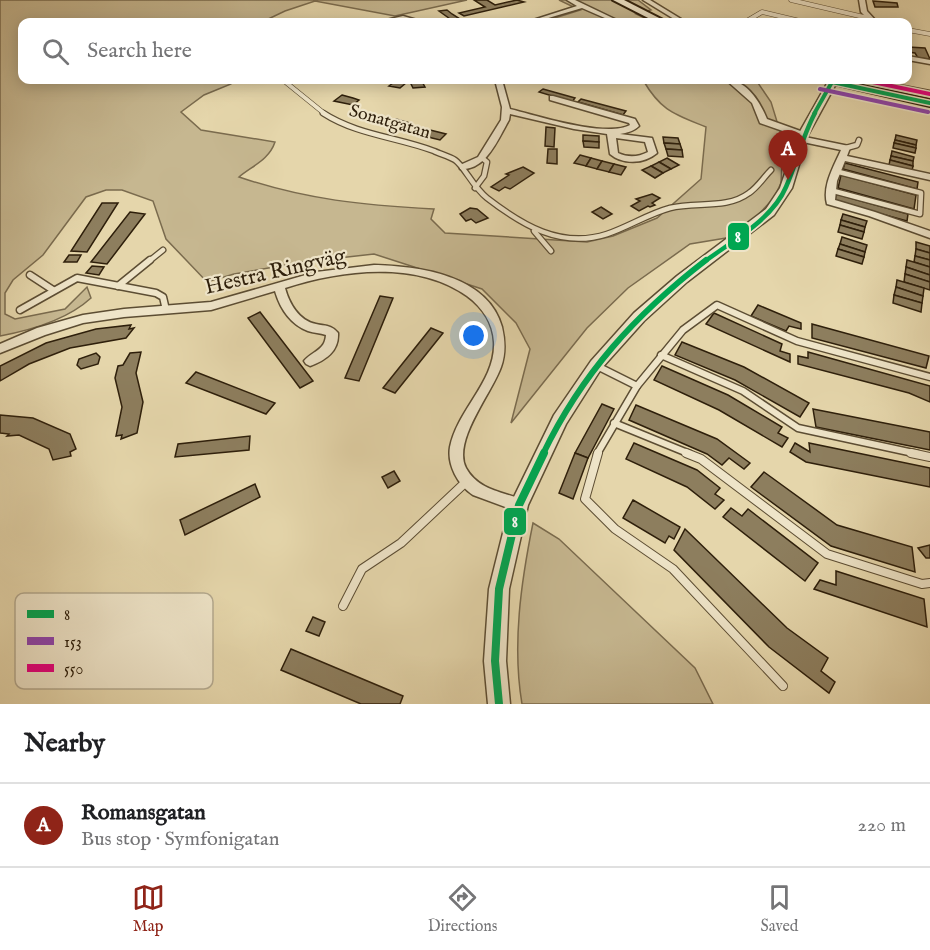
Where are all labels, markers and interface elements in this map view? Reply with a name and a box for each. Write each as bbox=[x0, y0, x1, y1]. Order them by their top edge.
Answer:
search box bbox=[18, 18, 912, 84]
icon: search bbox=[39, 35, 72, 68]
text: Search here bbox=[87, 37, 192, 65]
street label: Sonatgatan bbox=[346, 100, 433, 145]
pin: A bbox=[768, 130, 808, 180]
line badge: 8 bbox=[727, 222, 750, 251]
text: 8 bbox=[735, 228, 741, 248]
street label: Hestra Ringväg bbox=[202, 242, 350, 302]
your location bbox=[459, 321, 488, 350]
line badge: 8 bbox=[503, 507, 527, 536]
text: 8 bbox=[512, 513, 518, 533]
legend bbox=[15, 593, 213, 689]
text: 8 bbox=[64, 606, 70, 626]
text: 153 bbox=[64, 633, 82, 653]
text: 550 bbox=[64, 660, 84, 680]
text: Nearby bbox=[24, 727, 105, 760]
text: Romansgatan bbox=[81, 799, 206, 827]
text: A bbox=[37, 813, 50, 838]
text: 220 m bbox=[858, 813, 906, 838]
text: Bus stop · Symfonigatan bbox=[81, 827, 279, 852]
tab: Map bbox=[132, 881, 165, 937]
tab: Directions bbox=[428, 881, 497, 937]
tab: Saved bbox=[761, 881, 798, 937]

